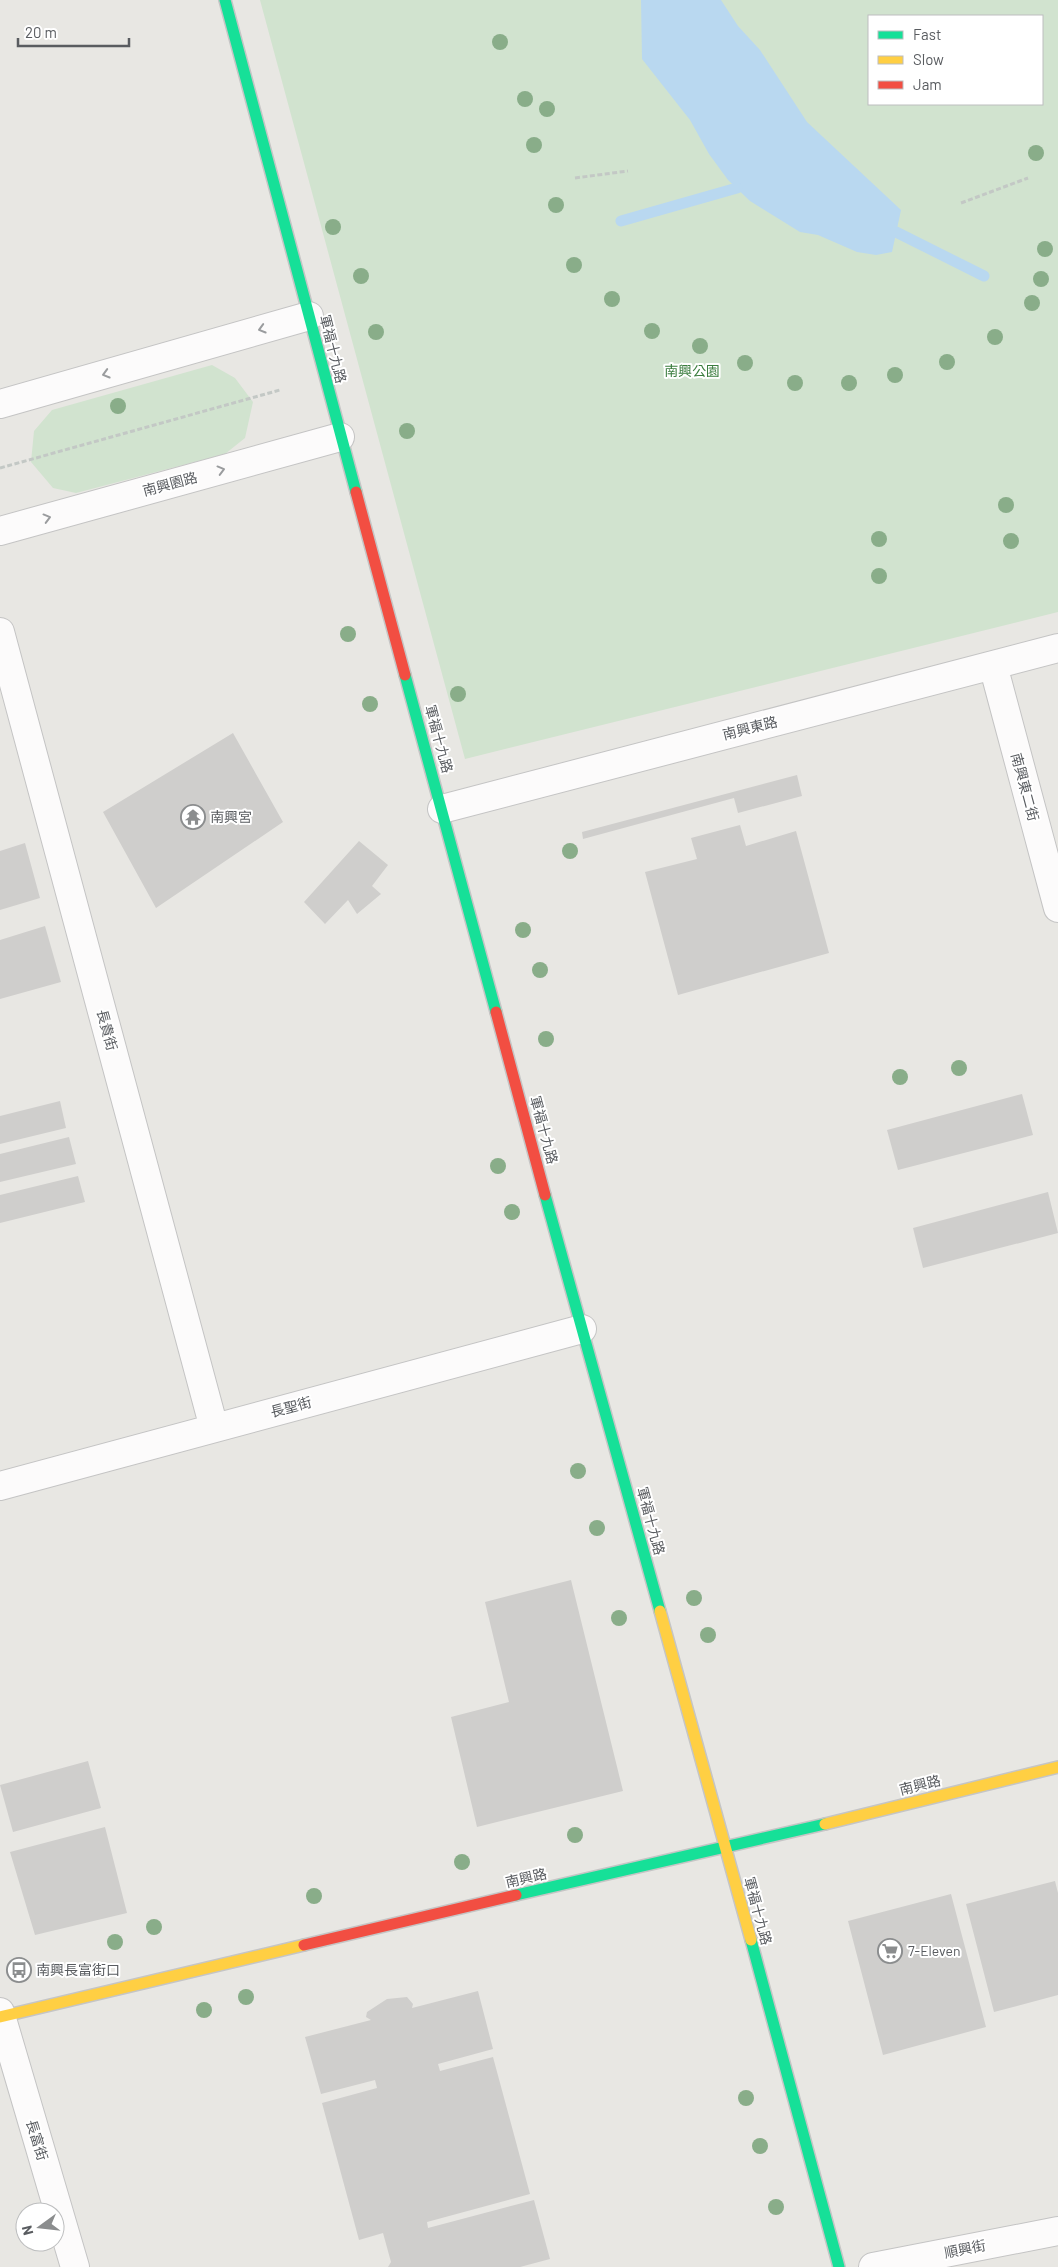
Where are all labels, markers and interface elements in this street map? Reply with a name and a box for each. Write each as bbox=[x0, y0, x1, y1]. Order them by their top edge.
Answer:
scale bar bbox=[18, 15, 129, 47]
legend bbox=[868, 15, 1043, 105]
text: 20 m bbox=[25, 23, 57, 41]
text: Fast bbox=[913, 25, 941, 43]
text: Slow bbox=[913, 50, 944, 68]
text: Jam bbox=[913, 75, 942, 93]
street label: 軍福十九路 bbox=[317, 313, 350, 385]
one-way arrow bbox=[258, 324, 267, 334]
park label: 南興公園 bbox=[664, 362, 720, 379]
one-way arrow bbox=[102, 368, 110, 378]
one-way arrow bbox=[216, 466, 224, 476]
street label: 南興園路 bbox=[141, 468, 199, 499]
one-way arrow bbox=[43, 513, 51, 524]
street label: 軍福十九路 bbox=[422, 703, 457, 775]
street label: 南興東路 bbox=[721, 712, 779, 743]
street label: 南興東二街 bbox=[1008, 751, 1043, 823]
temple icon: 南興宮 bbox=[180, 804, 206, 830]
place label: 南興宮 bbox=[210, 808, 252, 825]
street label: 長貴街 bbox=[94, 1007, 121, 1052]
street label: 軍福十九路 bbox=[527, 1094, 562, 1166]
street label: 長聖街 bbox=[268, 1393, 313, 1420]
street label: 軍福十九路 bbox=[634, 1485, 669, 1557]
street label: 南興路 bbox=[897, 1771, 942, 1798]
street label: 南興路 bbox=[504, 1865, 548, 1891]
street label: 軍福十九路 bbox=[741, 1875, 776, 1947]
supermarket icon: 7-Eleven bbox=[877, 1938, 903, 1964]
place label: 7-Eleven bbox=[908, 1942, 961, 1959]
bus stop icon: 南興長富街口 bbox=[6, 1957, 32, 1983]
place label: 南興長富街口 bbox=[36, 1961, 120, 1978]
street label: 長富街 bbox=[23, 2117, 52, 2162]
north arrow bbox=[15, 2202, 65, 2252]
text: N bbox=[18, 2224, 36, 2237]
street label: 順興街 bbox=[943, 2236, 987, 2261]

